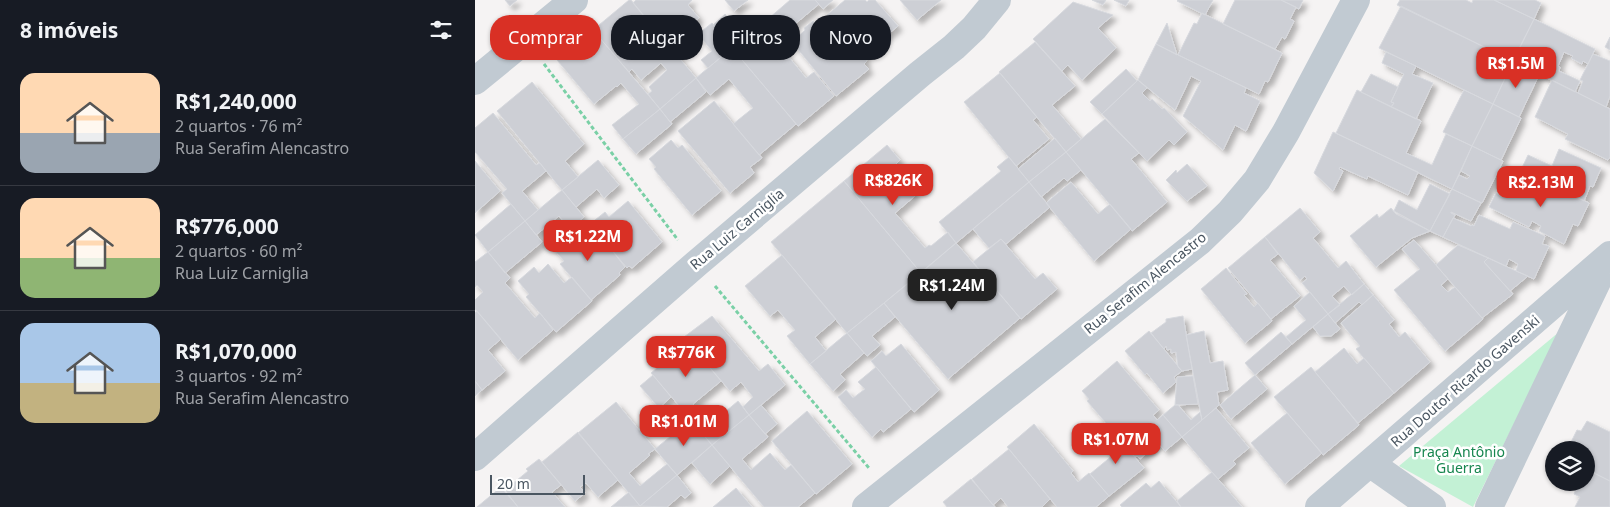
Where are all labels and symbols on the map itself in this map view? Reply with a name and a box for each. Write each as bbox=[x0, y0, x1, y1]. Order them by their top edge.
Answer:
pin: R$1.5M bbox=[1475, 46, 1557, 89]
pin: R$826K bbox=[852, 164, 934, 206]
pin: R$2.13M bbox=[1495, 166, 1587, 208]
street label: Rua Luiz Carniglia bbox=[686, 184, 788, 274]
pin: R$1.22M bbox=[542, 220, 634, 262]
street label: Rua Serafim Alencastro bbox=[1079, 227, 1210, 338]
pin: R$1.24M bbox=[906, 268, 998, 311]
street label: Rua Doutor Ricardo Gavenski bbox=[1386, 311, 1543, 451]
pin: R$776K bbox=[645, 336, 727, 378]
pin: R$1.01M bbox=[638, 404, 730, 447]
pin: R$1.07M bbox=[1070, 422, 1162, 465]
park label: Praça Antônio Guerra bbox=[1413, 442, 1505, 477]
scale bar bbox=[490, 472, 585, 495]

